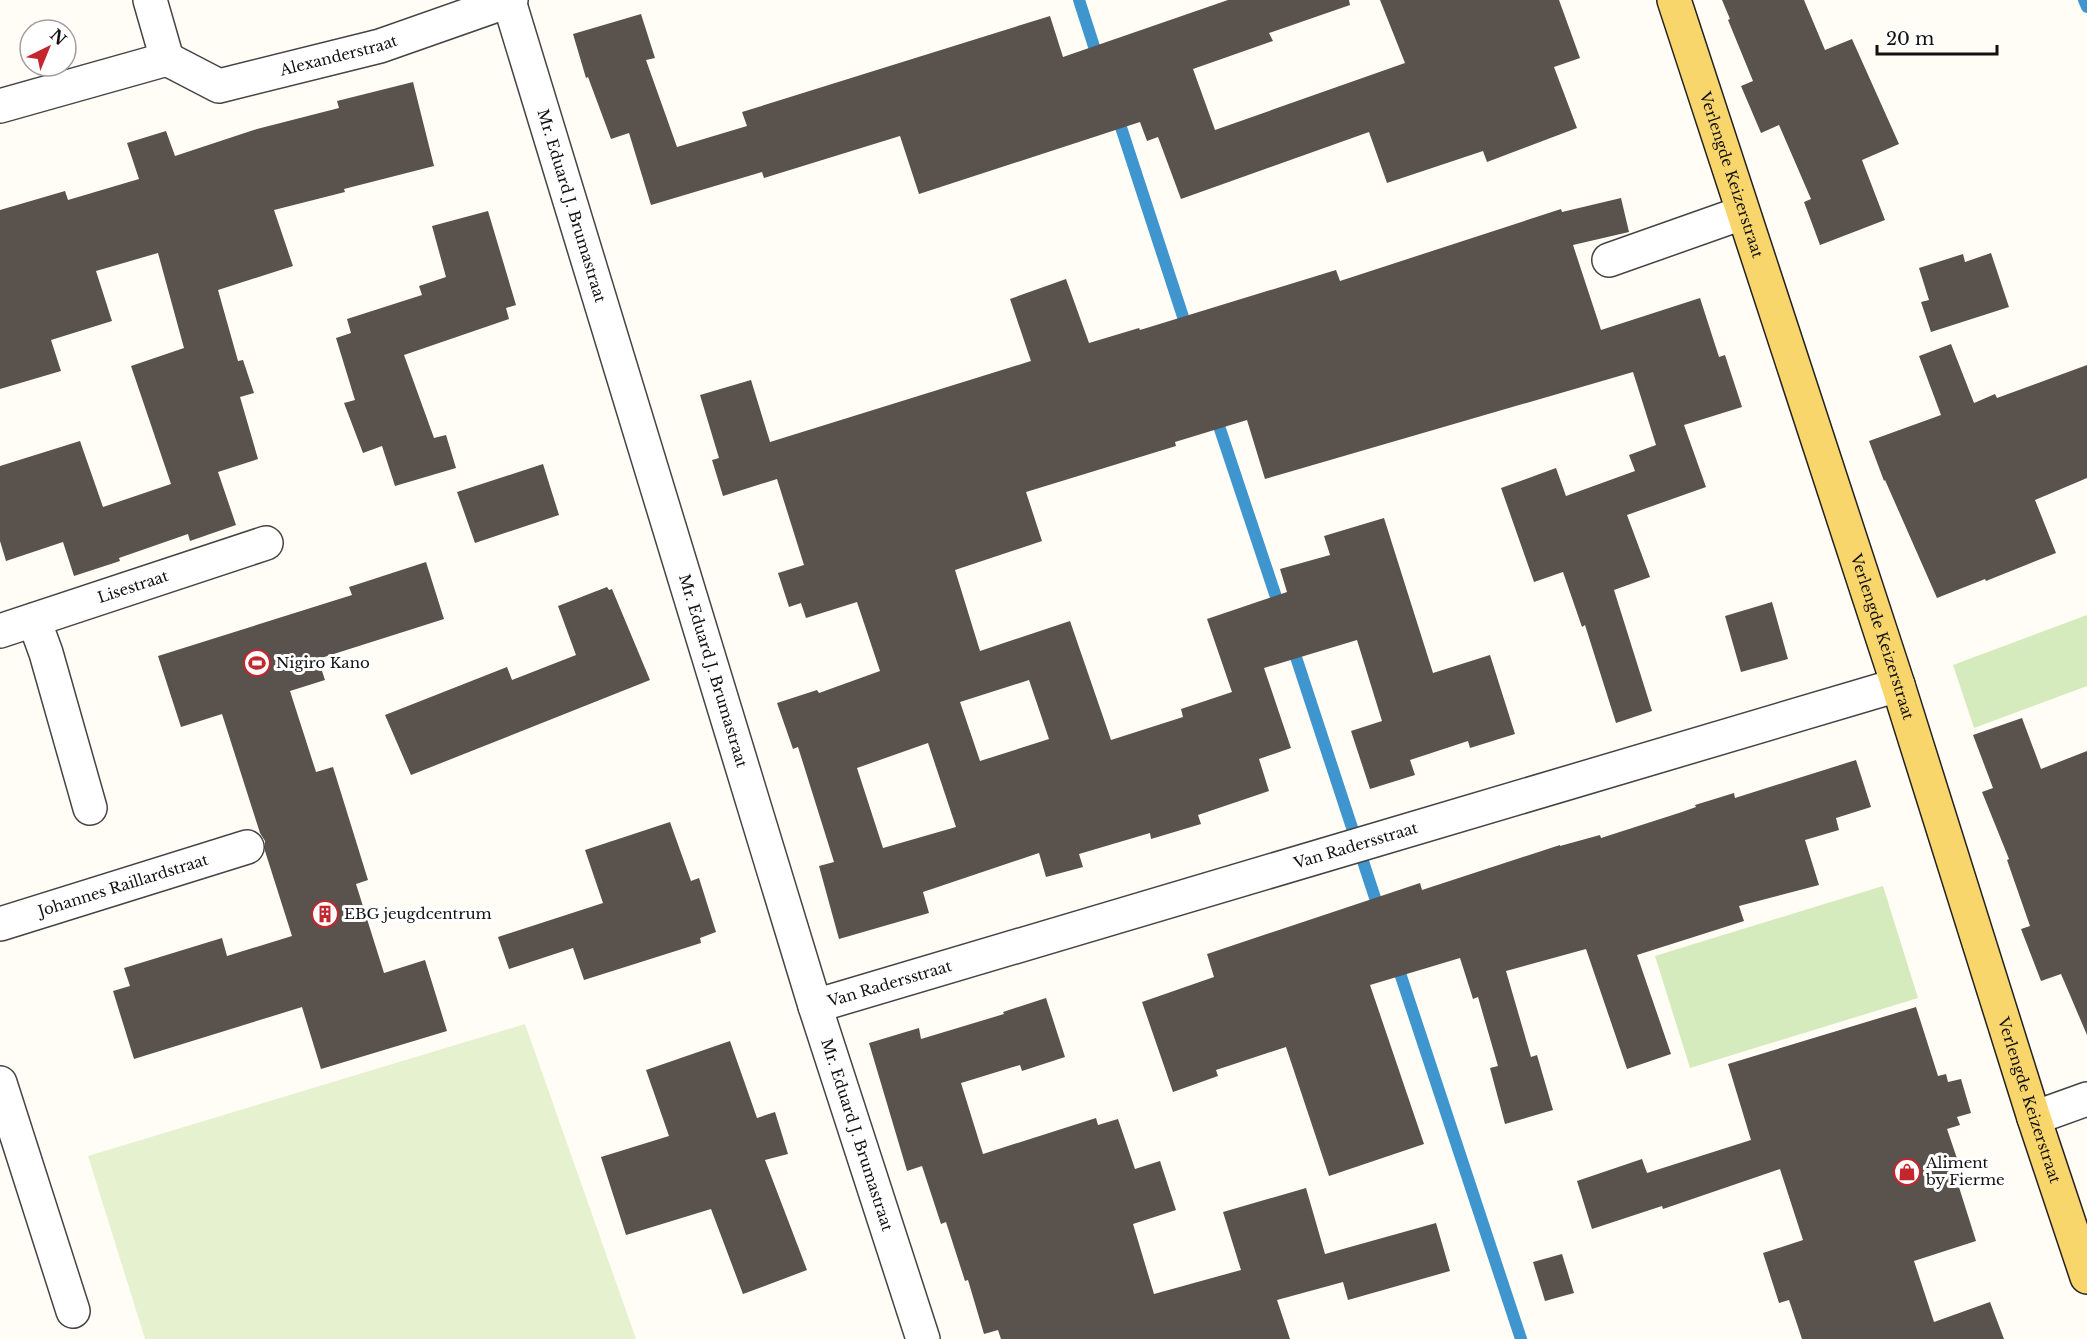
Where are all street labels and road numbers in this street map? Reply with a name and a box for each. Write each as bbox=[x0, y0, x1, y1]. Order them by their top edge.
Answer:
street label: Alexanderstraat bbox=[277, 31, 400, 80]
street label: Verlengde Keizerstraat bbox=[1695, 88, 1768, 260]
street label: Mr. Eduard J. Brumastraat bbox=[533, 107, 610, 305]
street label: Verlengde Keizerstraat bbox=[1846, 550, 1918, 722]
street label: Lisestraat bbox=[95, 566, 171, 607]
street label: Mr. Eduard J. Brumastraat bbox=[675, 572, 752, 770]
street label: Van Radersstraat bbox=[1291, 818, 1420, 873]
street label: Johannes Raillardstraat bbox=[34, 850, 211, 921]
street label: Van Radersstraat bbox=[825, 956, 954, 1011]
street label: Verlengde Keizerstraat bbox=[1994, 1014, 2065, 1186]
street label: Mr. Eduard J. Brumastraat bbox=[817, 1036, 897, 1234]

